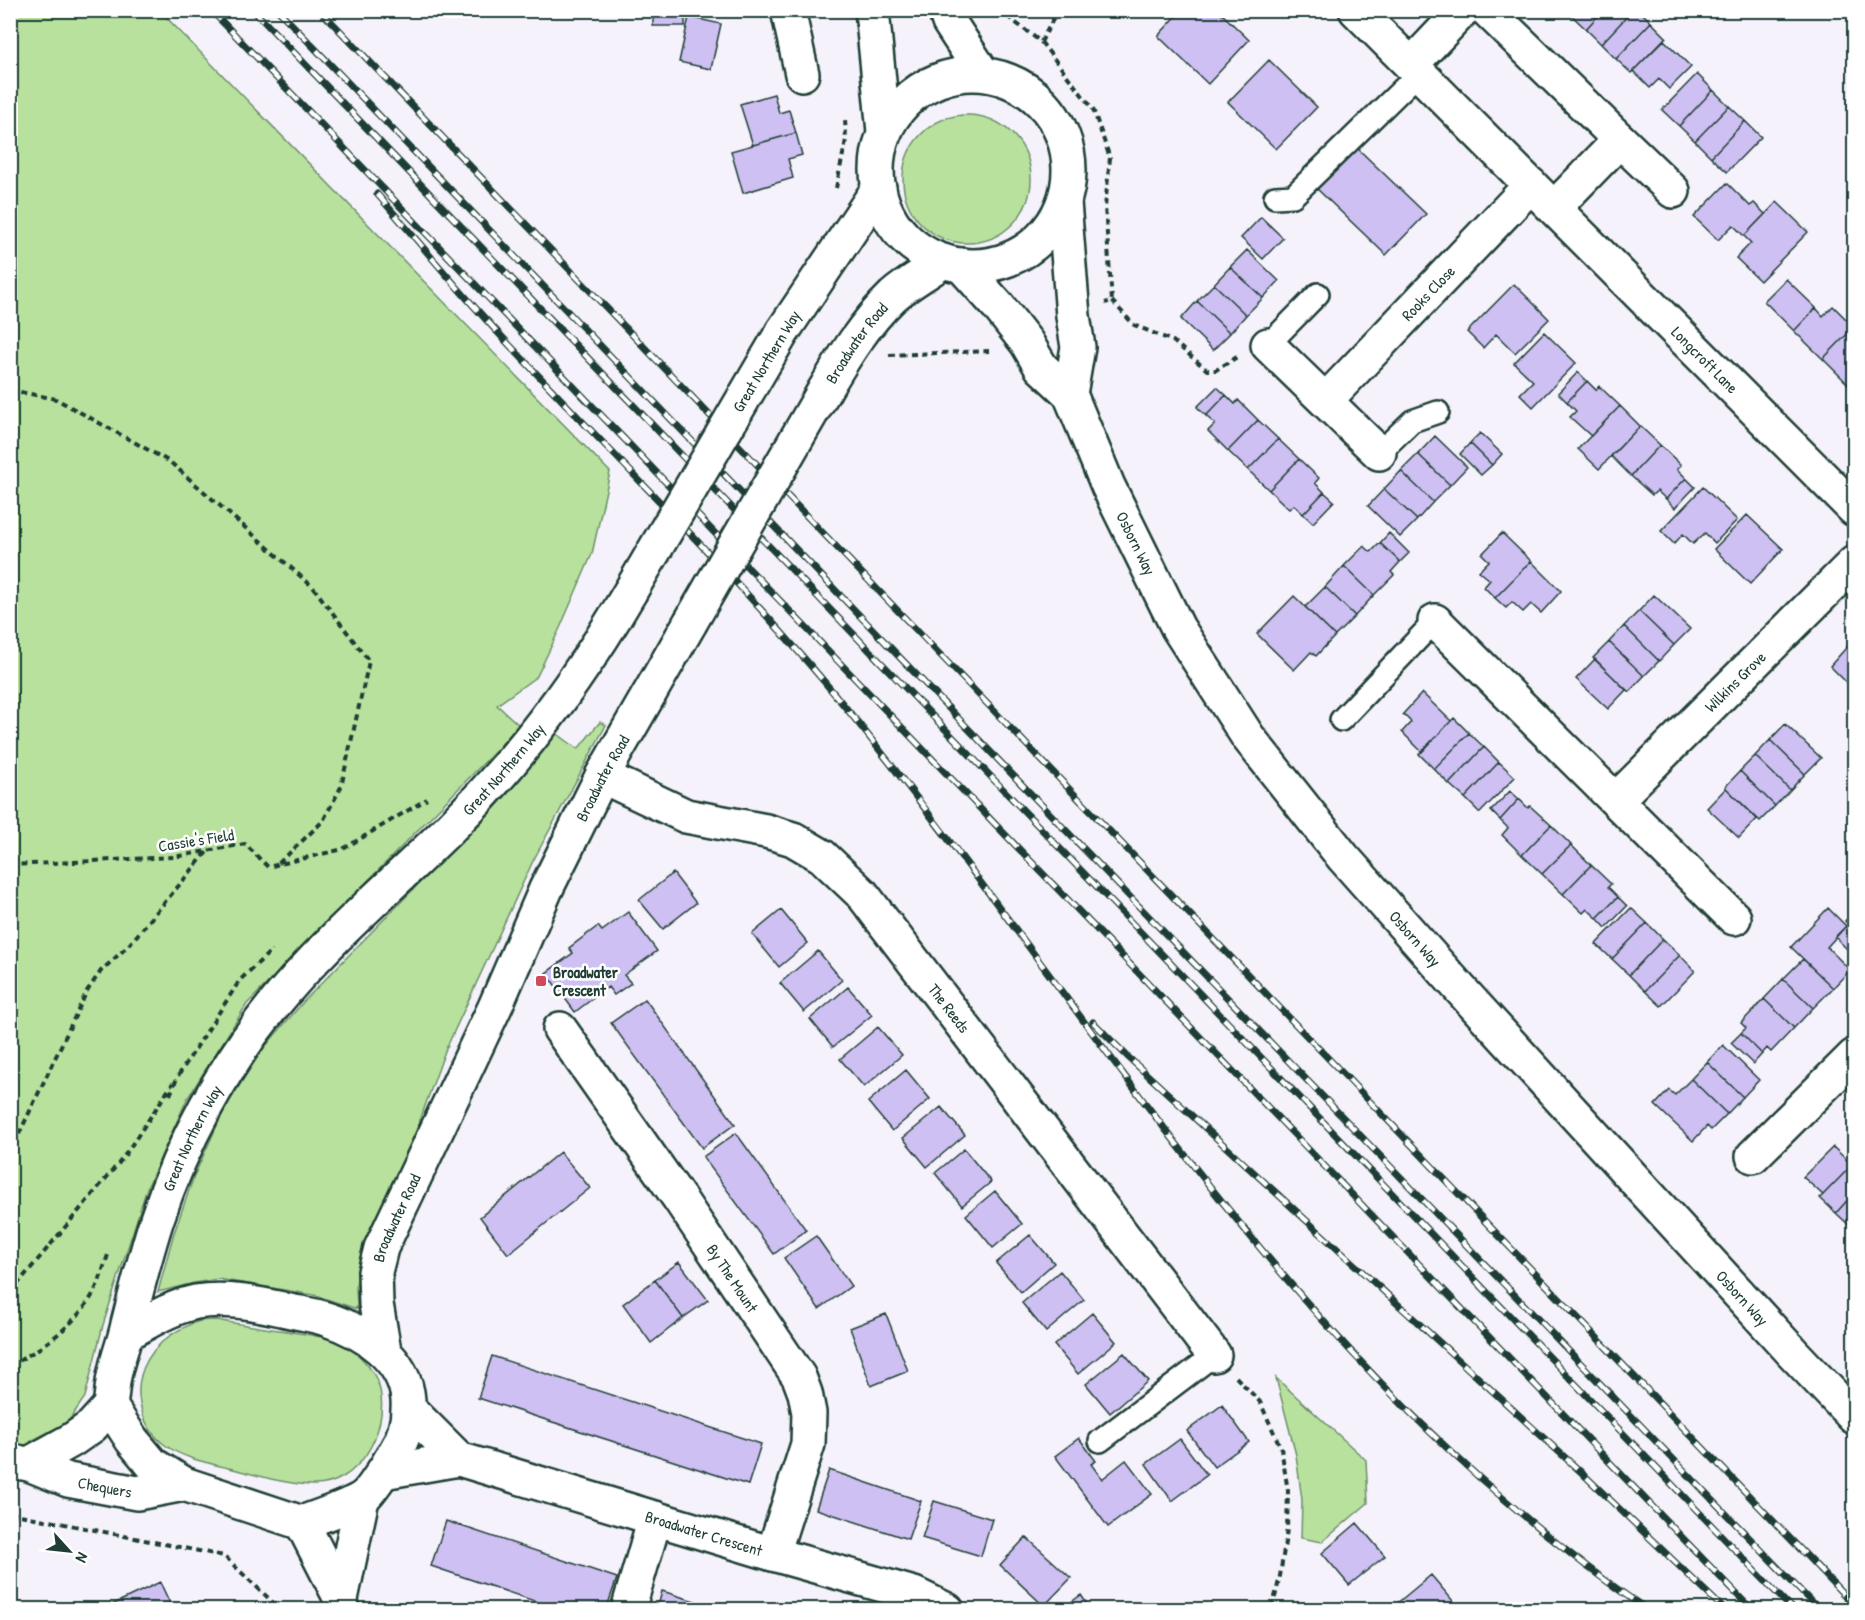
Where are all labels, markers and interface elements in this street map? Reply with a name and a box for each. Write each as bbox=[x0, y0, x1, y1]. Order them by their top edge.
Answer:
street label: Rooks Close bbox=[1396, 260, 1460, 325]
street label: Broadwater Road bbox=[820, 297, 892, 388]
street label: Great Northern Way bbox=[727, 306, 805, 416]
street label: Longcroft Lane bbox=[1667, 321, 1744, 398]
street label: Osborn Way bbox=[1111, 508, 1161, 579]
street label: Wilkins Grove bbox=[1700, 646, 1771, 717]
street label: Great Northern Way bbox=[457, 718, 549, 820]
street label: Broadwater Road bbox=[570, 731, 634, 825]
street label: Cassie's Field bbox=[157, 823, 235, 857]
street label: Osborn Way bbox=[1384, 906, 1446, 971]
place label: Broadwater Crescent bbox=[553, 961, 619, 1001]
marker: Broadwater Crescent bbox=[534, 974, 548, 988]
street label: The Reeds bbox=[923, 979, 975, 1037]
street label: Great Northern Way bbox=[157, 1081, 227, 1194]
street label: Broadwater Road bbox=[367, 1170, 426, 1264]
street label: By The Mount bbox=[702, 1239, 764, 1317]
street label: Osborn Way bbox=[1711, 1265, 1774, 1331]
street label: Chequers bbox=[76, 1471, 134, 1503]
street label: Broadwater Crescent bbox=[643, 1505, 766, 1561]
north arrow bbox=[39, 1521, 99, 1581]
text: N bbox=[70, 1549, 94, 1567]

